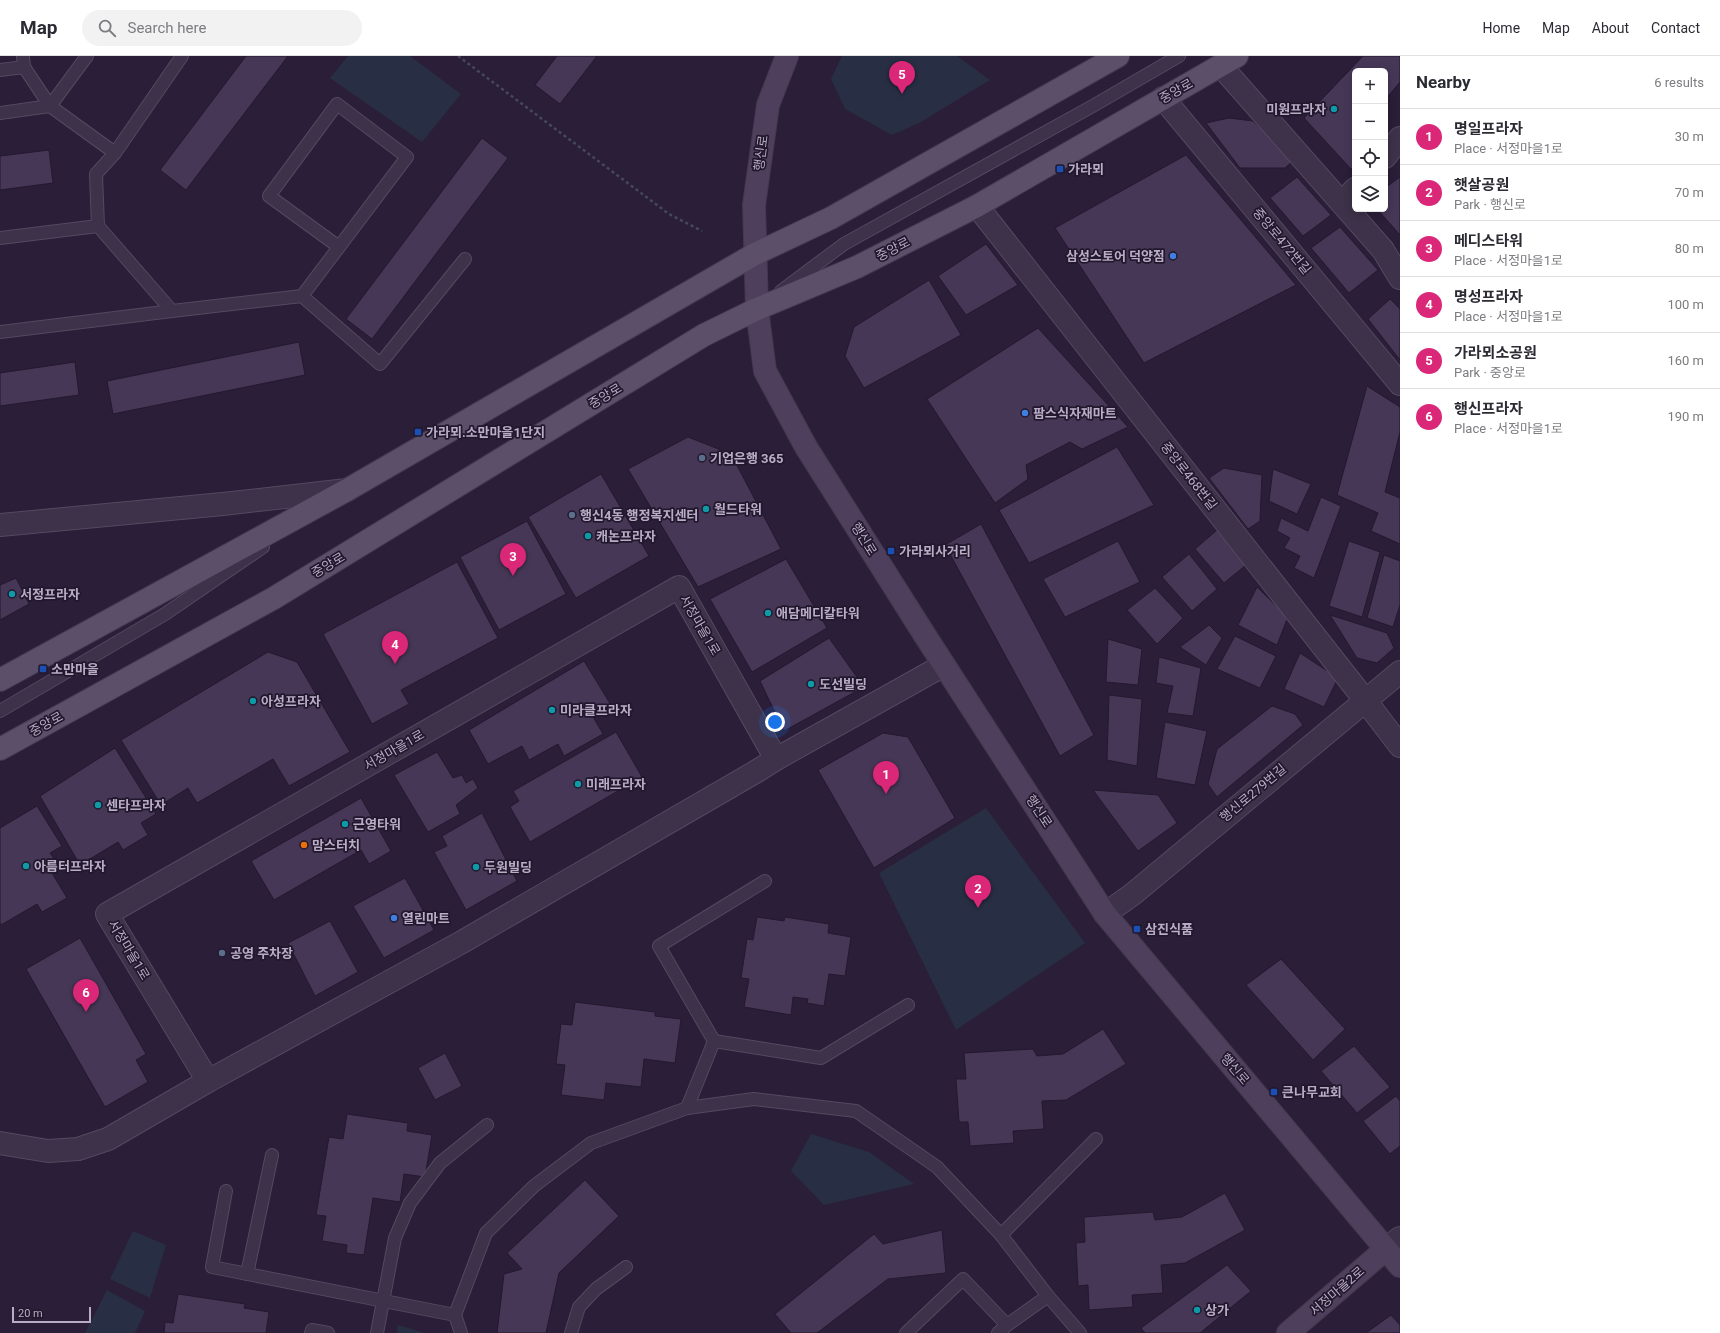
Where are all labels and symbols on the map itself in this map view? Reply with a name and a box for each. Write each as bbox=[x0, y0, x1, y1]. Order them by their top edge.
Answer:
pin: 5 bbox=[889, 61, 915, 94]
street label: 중앙로 bbox=[1157, 76, 1195, 106]
place label: 미원프라자 bbox=[1266, 102, 1326, 117]
marker: 미원프라자 bbox=[1329, 104, 1339, 114]
street label: 행신로 bbox=[751, 134, 771, 172]
place label: 가라뫼 bbox=[1068, 162, 1104, 177]
marker: 가라뫼 bbox=[1055, 164, 1065, 174]
street label: 중앙로472번길 bbox=[1250, 205, 1314, 277]
street label: 중앙로 bbox=[874, 234, 912, 264]
place label: 삼성스토어 덕양점 bbox=[1066, 249, 1165, 264]
marker: 삼성스토어 덕양점 bbox=[1168, 251, 1178, 261]
street label: 중앙로 bbox=[586, 380, 624, 412]
place label: 팜스식자재마트 bbox=[1033, 406, 1117, 421]
marker: 팜스식자재마트 bbox=[1020, 408, 1030, 418]
place label: 가라뫼.소만마을1단지 bbox=[426, 425, 545, 440]
marker: 가라뫼.소만마을1단지 bbox=[413, 427, 423, 437]
street label: 중앙로468번길 bbox=[1158, 439, 1220, 513]
place label: 기업은행 365 bbox=[710, 451, 783, 466]
marker: 기업은행 365 bbox=[697, 453, 707, 463]
place label: 월드타워 bbox=[714, 502, 762, 517]
marker: 월드타워 bbox=[701, 504, 711, 514]
place label: 행신4동 행정복지센터 bbox=[580, 508, 698, 523]
marker: 행신4동 행정복지센터 bbox=[567, 510, 577, 520]
street label: 행신로 bbox=[848, 520, 880, 558]
place label: 캐논프라자 bbox=[596, 529, 656, 544]
marker: 캐논프라자 bbox=[583, 531, 593, 541]
pin: 3 bbox=[500, 543, 526, 576]
place label: 가라뫼사거리 bbox=[899, 544, 971, 559]
marker: 가라뫼사거리 bbox=[886, 546, 896, 556]
street label: 중앙로 bbox=[309, 549, 347, 581]
place label: 서정프라자 bbox=[20, 587, 80, 602]
marker: 서정프라자 bbox=[7, 589, 17, 599]
street label: 서정마을1로 bbox=[677, 592, 723, 658]
place label: 애담메디칼타워 bbox=[776, 606, 860, 621]
marker: 애담메디칼타워 bbox=[763, 608, 773, 618]
pin: 4 bbox=[382, 631, 408, 664]
place label: 소만마을 bbox=[51, 662, 99, 677]
marker: 소만마을 bbox=[38, 664, 48, 674]
place label: 도선빌딩 bbox=[819, 677, 867, 692]
marker: 도선빌딩 bbox=[806, 679, 816, 689]
place label: 아성프라자 bbox=[261, 694, 321, 709]
marker: 아성프라자 bbox=[248, 696, 258, 706]
place label: 미라클프라자 bbox=[560, 703, 632, 718]
marker: 미라클프라자 bbox=[547, 705, 557, 715]
street label: 중앙로 bbox=[27, 709, 65, 739]
your location bbox=[765, 712, 785, 732]
street label: 서정마을1로 bbox=[361, 727, 427, 773]
pin: 1 bbox=[873, 761, 899, 794]
street label: 행신로279번길 bbox=[1217, 761, 1289, 825]
place label: 미래프라자 bbox=[586, 777, 646, 792]
marker: 미래프라자 bbox=[573, 779, 583, 789]
street label: 행신로 bbox=[1023, 792, 1055, 830]
place label: 센타프라자 bbox=[106, 798, 166, 813]
marker: 센타프라자 bbox=[93, 800, 103, 810]
place label: 근영타워 bbox=[353, 817, 401, 832]
marker: 근영타워 bbox=[340, 819, 350, 829]
place label: 맘스터치 bbox=[312, 838, 360, 853]
marker: 맘스터치 bbox=[299, 840, 309, 850]
place label: 아름터프라자 bbox=[34, 859, 106, 874]
place label: 두원빌딩 bbox=[484, 860, 532, 875]
marker: 아름터프라자 bbox=[21, 861, 31, 871]
marker: 두원빌딩 bbox=[471, 862, 481, 872]
pin: 2 bbox=[965, 875, 991, 908]
place label: 열린마트 bbox=[402, 911, 450, 926]
marker: 열린마트 bbox=[389, 913, 399, 923]
street label: 서정마을1로 bbox=[105, 917, 153, 983]
place label: 삼진식품 bbox=[1145, 922, 1193, 937]
marker: 삼진식품 bbox=[1132, 924, 1142, 934]
place label: 공영 주차장 bbox=[230, 946, 293, 961]
marker: 공영 주차장 bbox=[217, 948, 227, 958]
pin: 6 bbox=[73, 979, 99, 1012]
street label: 행신로 bbox=[1218, 1050, 1252, 1088]
place label: 큰나무교회 bbox=[1282, 1085, 1342, 1100]
marker: 큰나무교회 bbox=[1269, 1087, 1279, 1097]
street label: 서정마을2로 bbox=[1307, 1263, 1367, 1319]
place label: 상가 bbox=[1205, 1303, 1229, 1318]
scale bar bbox=[12, 1305, 91, 1324]
marker: 상가 bbox=[1192, 1305, 1202, 1315]

